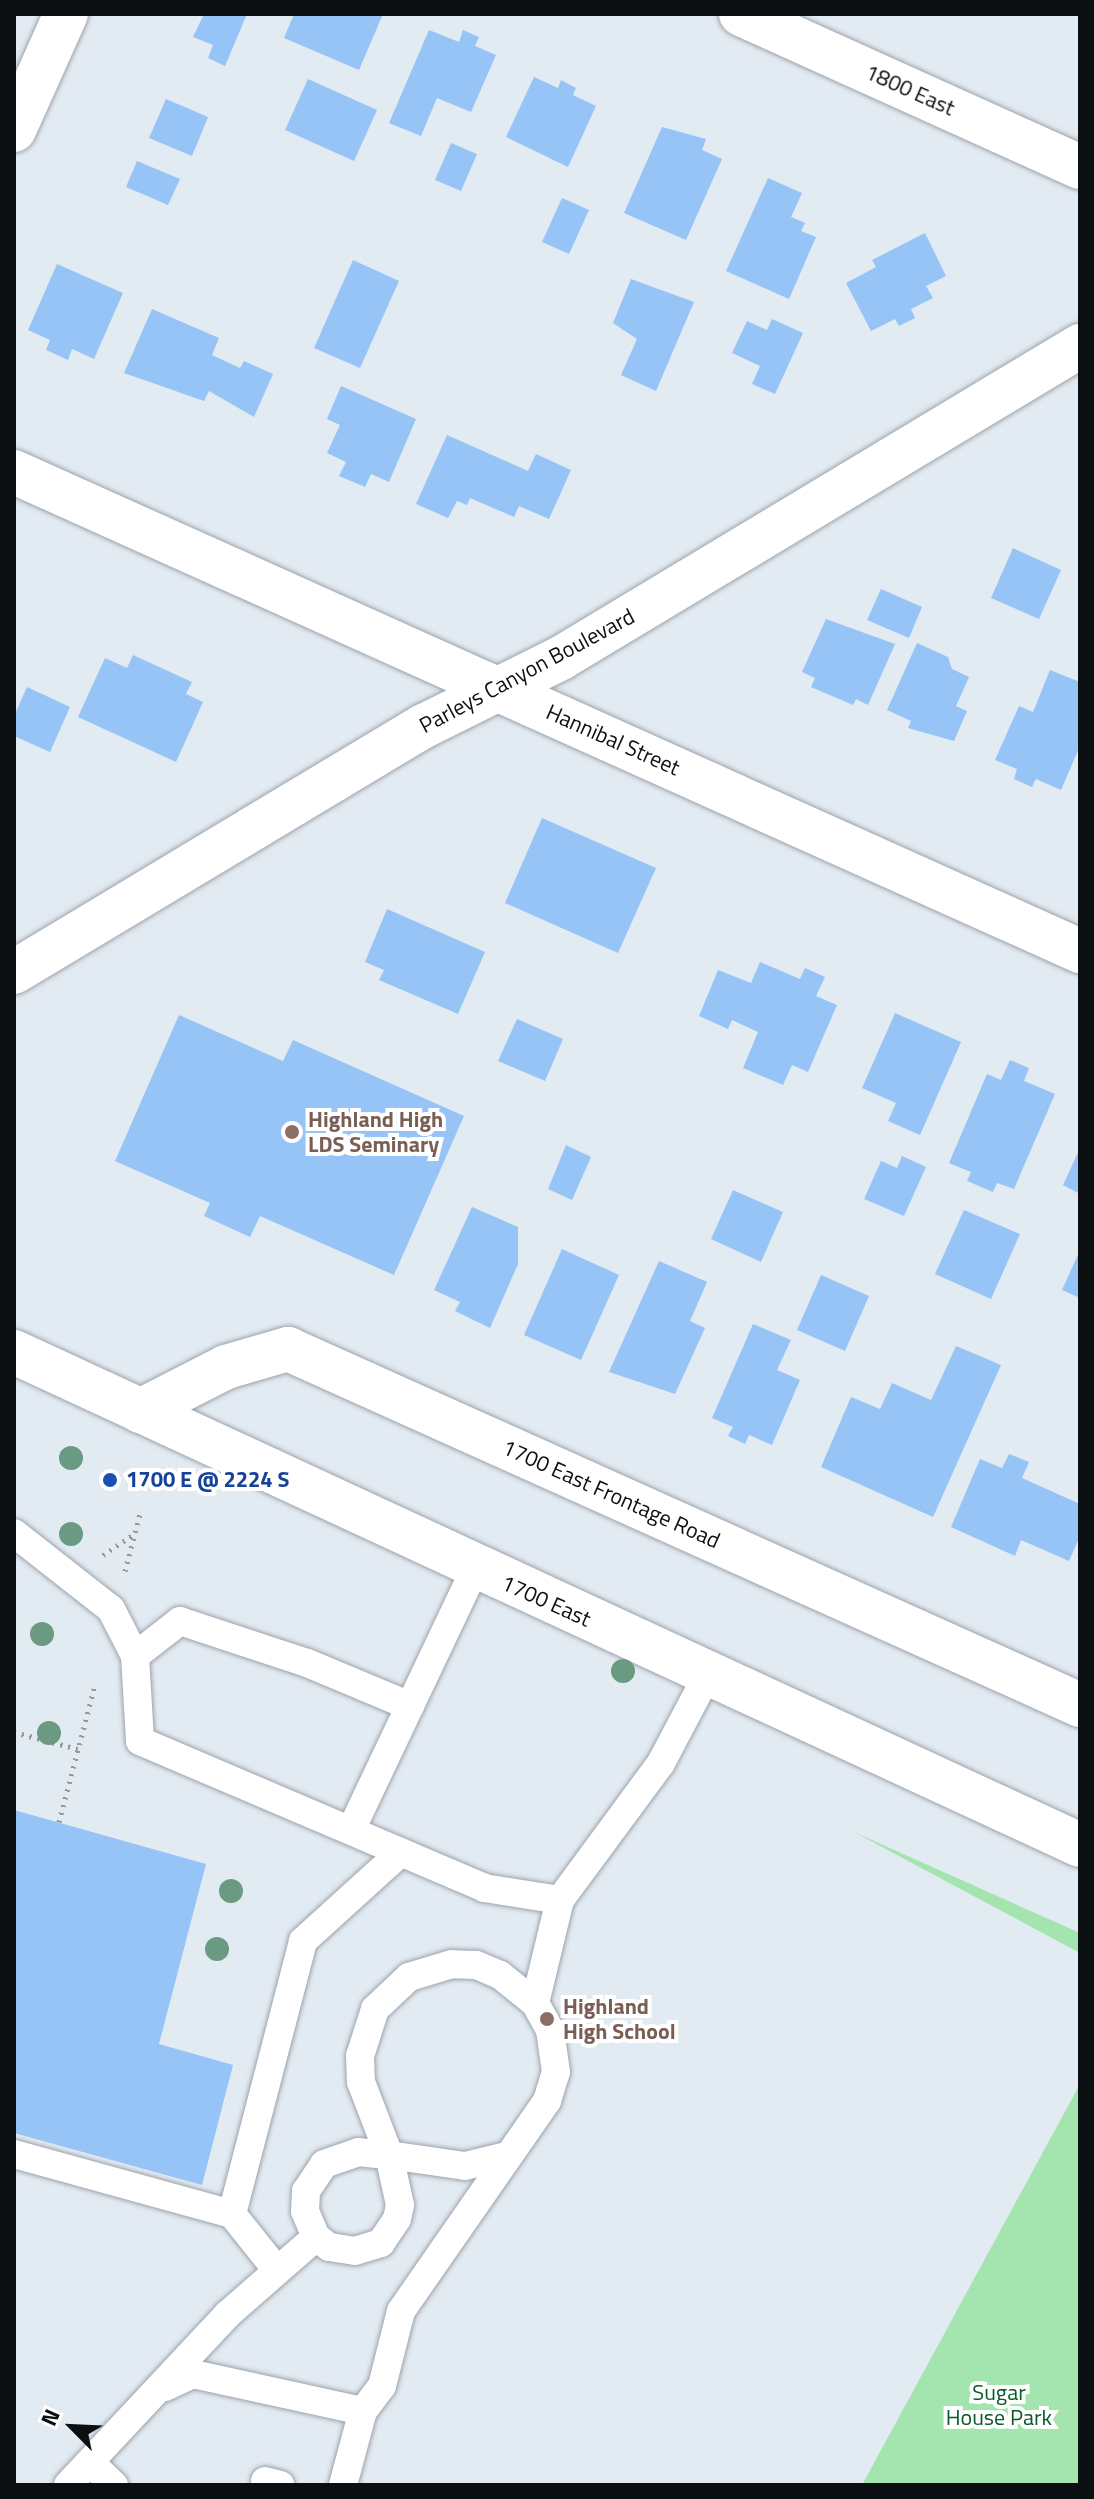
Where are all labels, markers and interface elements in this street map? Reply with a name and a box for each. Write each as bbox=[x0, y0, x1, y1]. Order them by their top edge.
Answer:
street label: 1800 East bbox=[861, 59, 959, 121]
street label: Parleys Canyon Boulevard bbox=[415, 603, 639, 739]
street label: Hannibal Street bbox=[542, 699, 684, 781]
place label: Highland High LDS Seminary bbox=[308, 1106, 443, 1158]
marker: Highland High LDS Seminary bbox=[283, 1123, 301, 1141]
street label: 1700 East Frontage Road bbox=[498, 1434, 724, 1554]
place label: 1700 E @ 2224 S bbox=[126, 1467, 289, 1493]
marker: 1700 E @ 2224 S bbox=[101, 1471, 119, 1489]
street label: 1700 East bbox=[497, 1570, 595, 1632]
place label: Highland High School bbox=[563, 1993, 676, 2044]
marker: Highland High School bbox=[538, 2010, 556, 2028]
park label: Sugar House Park bbox=[946, 2379, 1052, 2430]
north arrow bbox=[32, 2387, 112, 2467]
text: N bbox=[31, 2403, 69, 2431]

